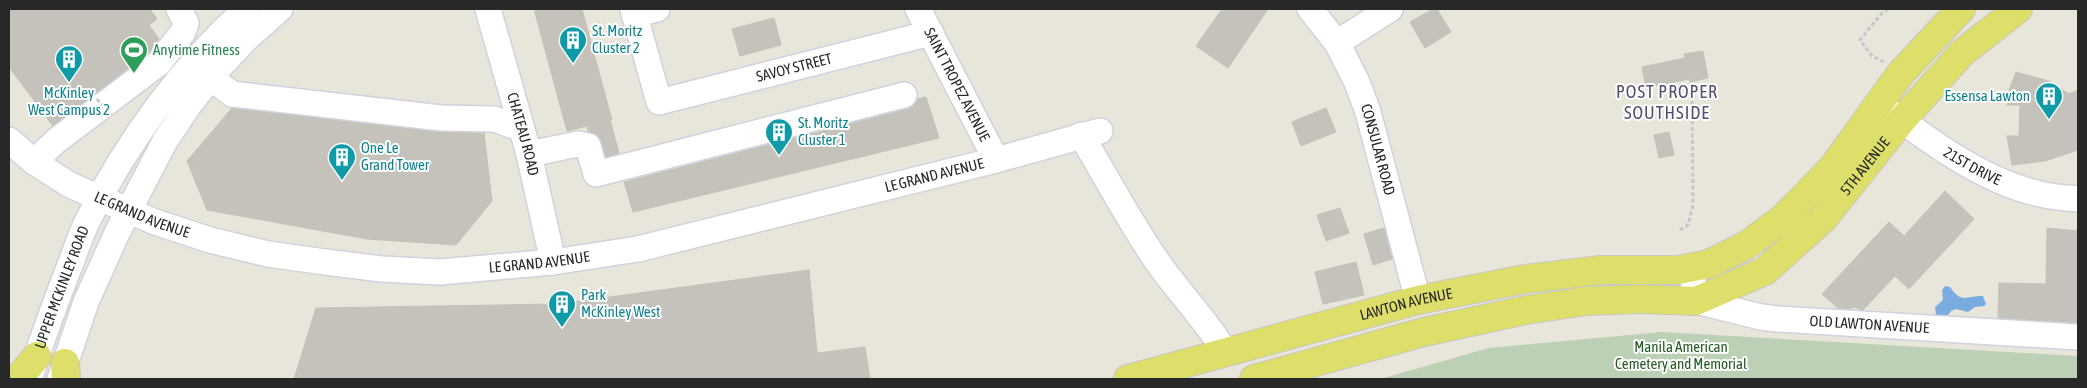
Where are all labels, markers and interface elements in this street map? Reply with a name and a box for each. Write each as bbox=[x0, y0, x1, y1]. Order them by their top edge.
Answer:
place label: St. Moritz Cluster 2 bbox=[592, 22, 643, 56]
building icon: St. Moritz Cluster 2 bbox=[558, 25, 588, 64]
street label: SAINT TROPEZ AVENUE bbox=[921, 25, 994, 144]
sports icon: Anytime Fitness bbox=[119, 35, 149, 74]
place label: Anytime Fitness bbox=[153, 41, 240, 58]
building icon: McKinley West Campus 2 bbox=[54, 44, 84, 83]
street label: SAVOY STREET bbox=[754, 49, 834, 85]
district label: POST PROPER SOUTHSIDE bbox=[1616, 81, 1718, 123]
building icon: Essensa Lawton bbox=[2034, 81, 2064, 120]
place label: McKinley West Campus 2 bbox=[28, 84, 110, 118]
place label: Essensa Lawton bbox=[1944, 87, 2030, 104]
street label: CHATEAU ROAD bbox=[504, 91, 543, 177]
street label: CONSULAR ROAD bbox=[1358, 101, 1399, 197]
place label: St. Moritz Cluster 1 bbox=[798, 114, 849, 148]
building icon: St. Moritz Cluster 1 bbox=[764, 117, 794, 156]
street label: 5TH AVENUE bbox=[1836, 133, 1893, 198]
place label: One Le Grand Tower bbox=[361, 139, 430, 173]
building icon: One Le Grand Tower bbox=[327, 142, 357, 181]
street label: 21ST DRIVE bbox=[1941, 143, 2004, 188]
street label: LE GRAND AVENUE bbox=[883, 154, 986, 195]
street label: LE GRAND AVENUE bbox=[92, 188, 193, 241]
street label: UPPER MCKINLEY ROAD bbox=[31, 223, 92, 351]
street label: LE GRAND AVENUE bbox=[488, 247, 591, 276]
street label: LAWTON AVENUE bbox=[1358, 284, 1454, 323]
place label: Park McKinley West bbox=[581, 286, 660, 320]
building icon: Park McKinley West bbox=[547, 289, 577, 328]
street label: OLD LAWTON AVENUE bbox=[1809, 312, 1930, 336]
park label: Manila American Cemetery and Memorial bbox=[1615, 338, 1747, 372]

